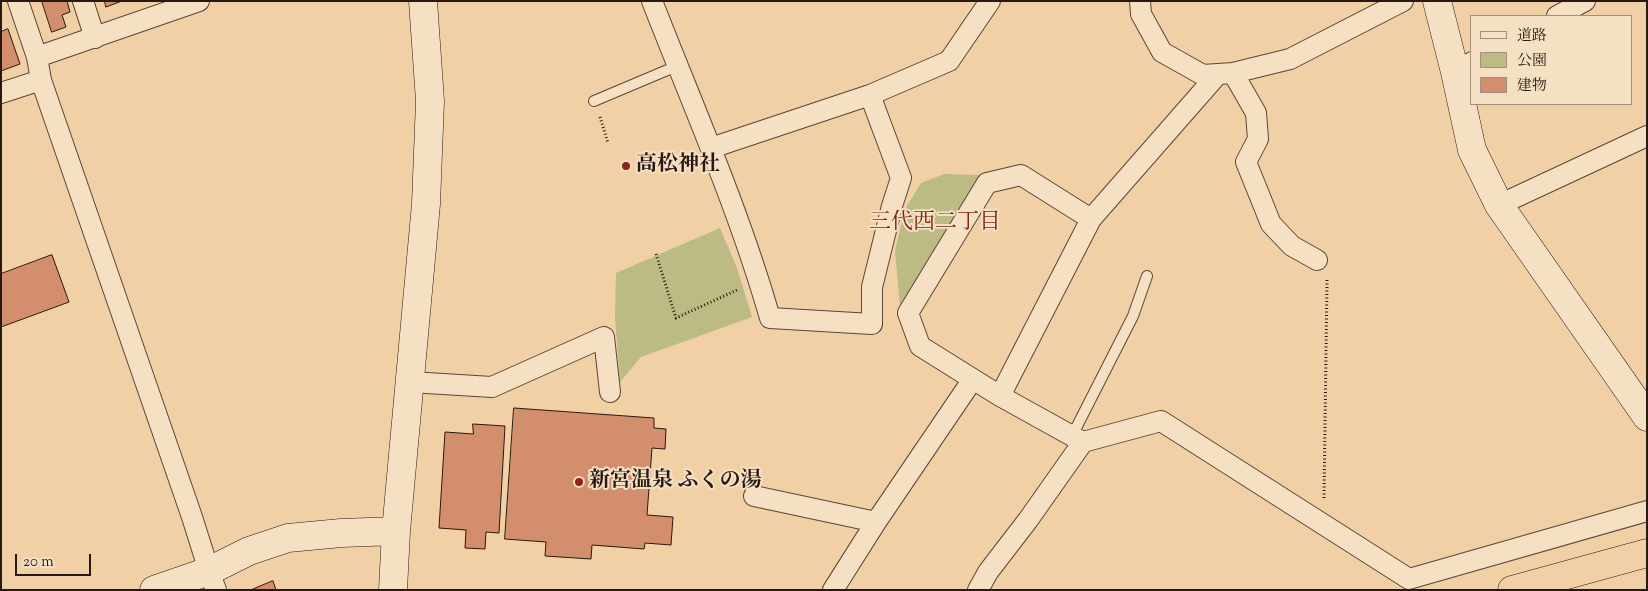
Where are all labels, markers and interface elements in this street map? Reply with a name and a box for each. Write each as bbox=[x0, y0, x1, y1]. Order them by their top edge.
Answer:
legend bbox=[1470, 15, 1633, 105]
text: 道路 bbox=[1517, 26, 1547, 47]
text: 公園 bbox=[1517, 51, 1547, 72]
text: 建物 bbox=[1517, 76, 1547, 97]
place label: 高松神社 bbox=[636, 153, 720, 179]
marker: 高松神社 bbox=[620, 160, 632, 172]
district label: 三代西二丁目 bbox=[869, 211, 1001, 237]
place label: 新宮温泉 ふくの湯 bbox=[589, 469, 761, 495]
marker: 新宮温泉 ふくの湯 bbox=[573, 476, 585, 488]
scale bar bbox=[18, 544, 94, 576]
text: 20 m bbox=[23, 552, 54, 573]

